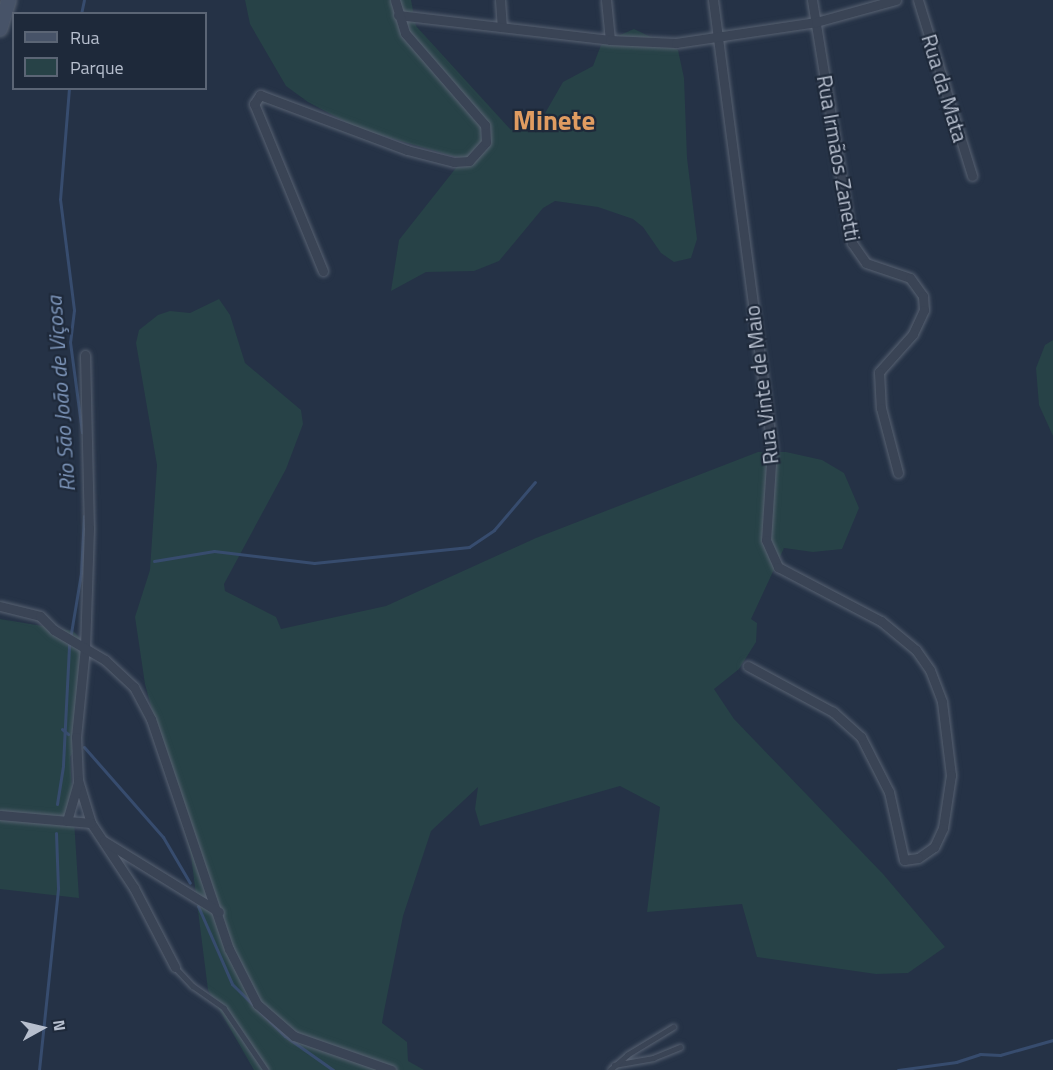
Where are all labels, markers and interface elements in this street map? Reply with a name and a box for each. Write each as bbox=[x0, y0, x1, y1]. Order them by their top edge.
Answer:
legend bbox=[12, 12, 207, 90]
text: Rua bbox=[70, 24, 100, 51]
street label: Rua da Mata bbox=[917, 31, 973, 145]
text: Parque bbox=[70, 54, 124, 81]
street label: Rua Irmãos Zanetti bbox=[812, 73, 866, 243]
district label: Minete bbox=[513, 104, 595, 136]
water label: Rio São João de Viçosa bbox=[41, 295, 81, 493]
street label: Rua Vinte de Maio bbox=[739, 304, 783, 466]
north arrow bbox=[12, 998, 72, 1058]
text: N bbox=[47, 1018, 72, 1033]

